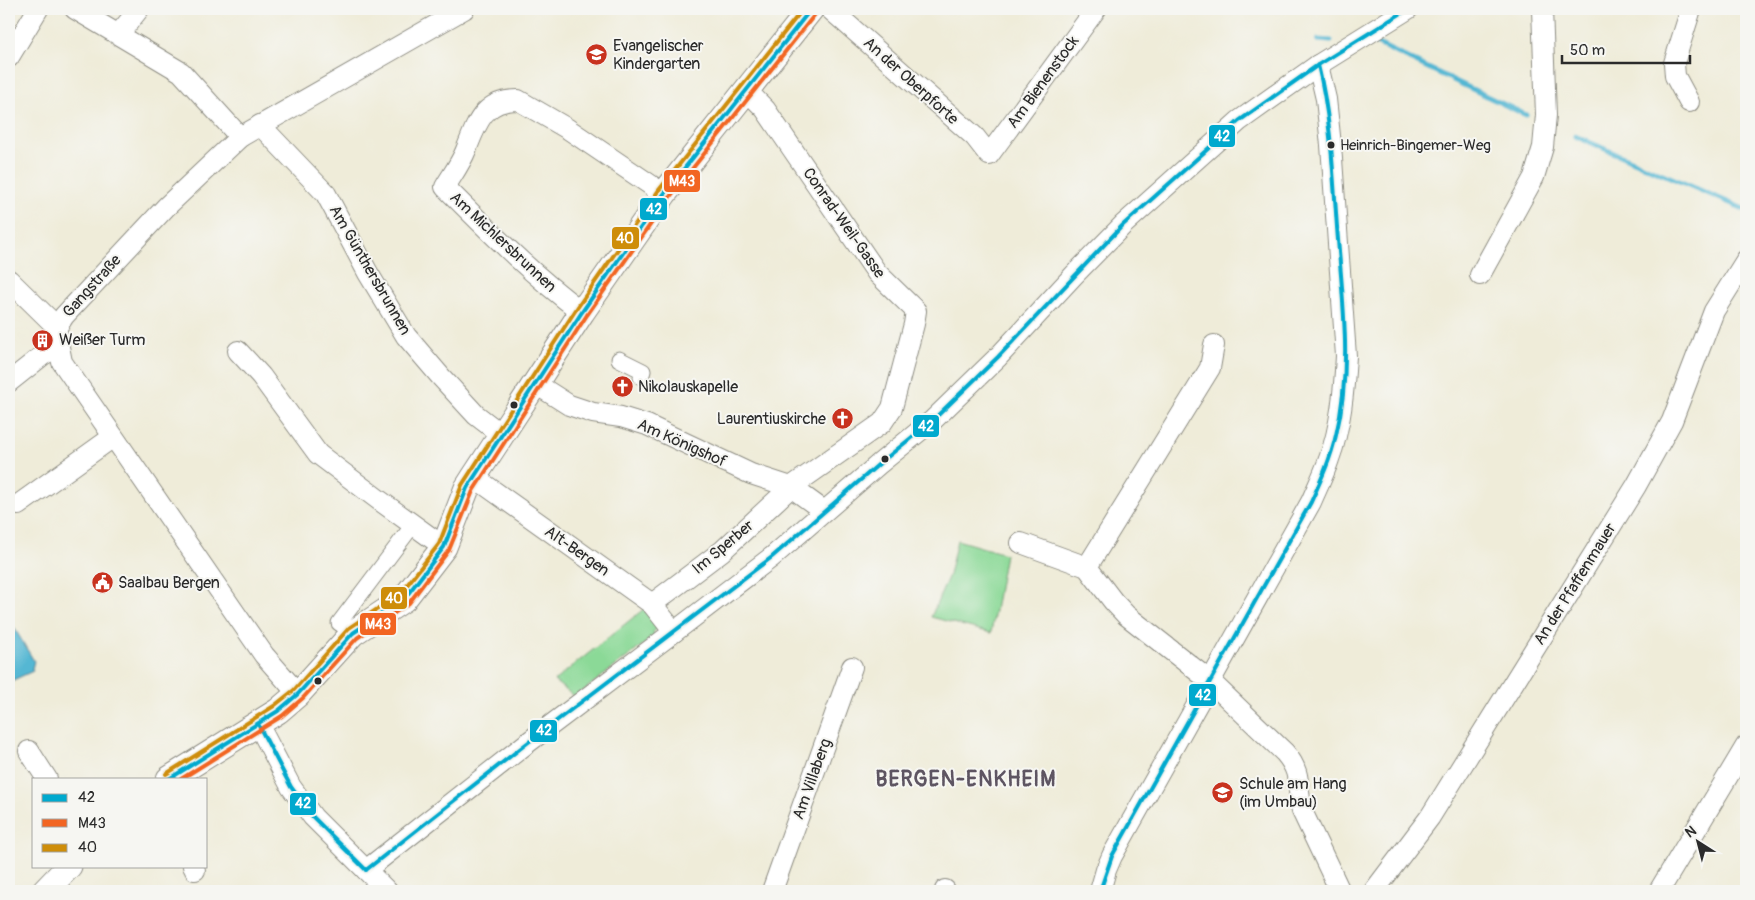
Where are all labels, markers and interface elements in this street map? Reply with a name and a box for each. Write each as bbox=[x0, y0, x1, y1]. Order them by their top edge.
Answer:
street label: Am Bienenstock bbox=[1003, 32, 1083, 132]
scale bar bbox=[1562, 32, 1690, 64]
street label: An der Oberpforte bbox=[859, 33, 963, 129]
place label: Evangelischer Kindergarten bbox=[613, 36, 704, 74]
text: 50 m bbox=[1570, 41, 1605, 60]
school or university icon: Evangelischer Kindergarten bbox=[585, 43, 609, 67]
line badge: 42 bbox=[1208, 124, 1236, 148]
text: 42 bbox=[1214, 128, 1230, 145]
place label: Heinrich-Bingemer-Weg bbox=[1340, 136, 1491, 155]
marker: Heinrich-Bingemer-Weg bbox=[1326, 140, 1336, 150]
street label: Conrad-Weil-Gasse bbox=[798, 164, 890, 282]
line badge: M43 bbox=[663, 169, 701, 193]
text: M43 bbox=[669, 173, 695, 190]
street label: Am Michlersbrunnen bbox=[445, 187, 561, 297]
line badge: 42 bbox=[639, 197, 668, 221]
text: 42 bbox=[646, 201, 662, 218]
street label: Am Günthersbrunnen bbox=[325, 202, 415, 338]
line badge: 40 bbox=[611, 226, 640, 250]
text: 40 bbox=[616, 230, 634, 247]
street label: Gangstraße bbox=[58, 250, 126, 322]
building icon: Weißer Turm bbox=[31, 328, 55, 352]
place label: Weißer Turm bbox=[59, 330, 146, 350]
church icon: Nikolauskapelle bbox=[610, 375, 634, 399]
place label: Nikolauskapelle bbox=[638, 377, 738, 397]
unlabelled marker bbox=[509, 400, 519, 410]
church icon: Laurentiuskirche bbox=[830, 407, 854, 431]
place label: Laurentiuskirche bbox=[717, 409, 826, 429]
street label: Am Königshof bbox=[634, 414, 730, 472]
line badge: 42 bbox=[912, 414, 940, 438]
text: 42 bbox=[918, 418, 934, 435]
unlabelled marker bbox=[880, 454, 890, 464]
street label: Im Sperber bbox=[688, 515, 758, 578]
street label: An der Pfaffenmauer bbox=[1529, 519, 1621, 649]
street label: Alt-Bergen bbox=[541, 521, 613, 581]
public building icon: Saalbau Bergen bbox=[90, 571, 114, 595]
place label: Saalbau Bergen bbox=[118, 573, 220, 593]
line badge: 40 bbox=[380, 586, 408, 610]
text: 40 bbox=[385, 590, 403, 607]
line badge: M43 bbox=[359, 612, 397, 636]
text: M43 bbox=[365, 616, 391, 633]
unlabelled marker bbox=[313, 676, 323, 686]
line badge: 42 bbox=[1188, 683, 1217, 707]
text: 42 bbox=[1195, 687, 1211, 704]
line badge: 42 bbox=[529, 719, 558, 743]
text: 42 bbox=[536, 722, 552, 739]
street label: Am Villaberg bbox=[788, 736, 836, 822]
district label: BERGEN-ENKHEIM bbox=[876, 766, 1056, 793]
place label: Schule am Hang (im Umbau) bbox=[1239, 774, 1347, 812]
legend bbox=[32, 778, 208, 868]
school or university icon: Schule am Hang (im Umbau) bbox=[1211, 781, 1235, 805]
text: 42 bbox=[78, 788, 95, 807]
line badge: 42 bbox=[289, 792, 317, 816]
text: 42 bbox=[295, 795, 311, 812]
text: M43 bbox=[78, 814, 106, 833]
north arrow bbox=[1672, 818, 1722, 868]
text: N bbox=[1682, 822, 1699, 842]
text: 40 bbox=[78, 838, 97, 857]

